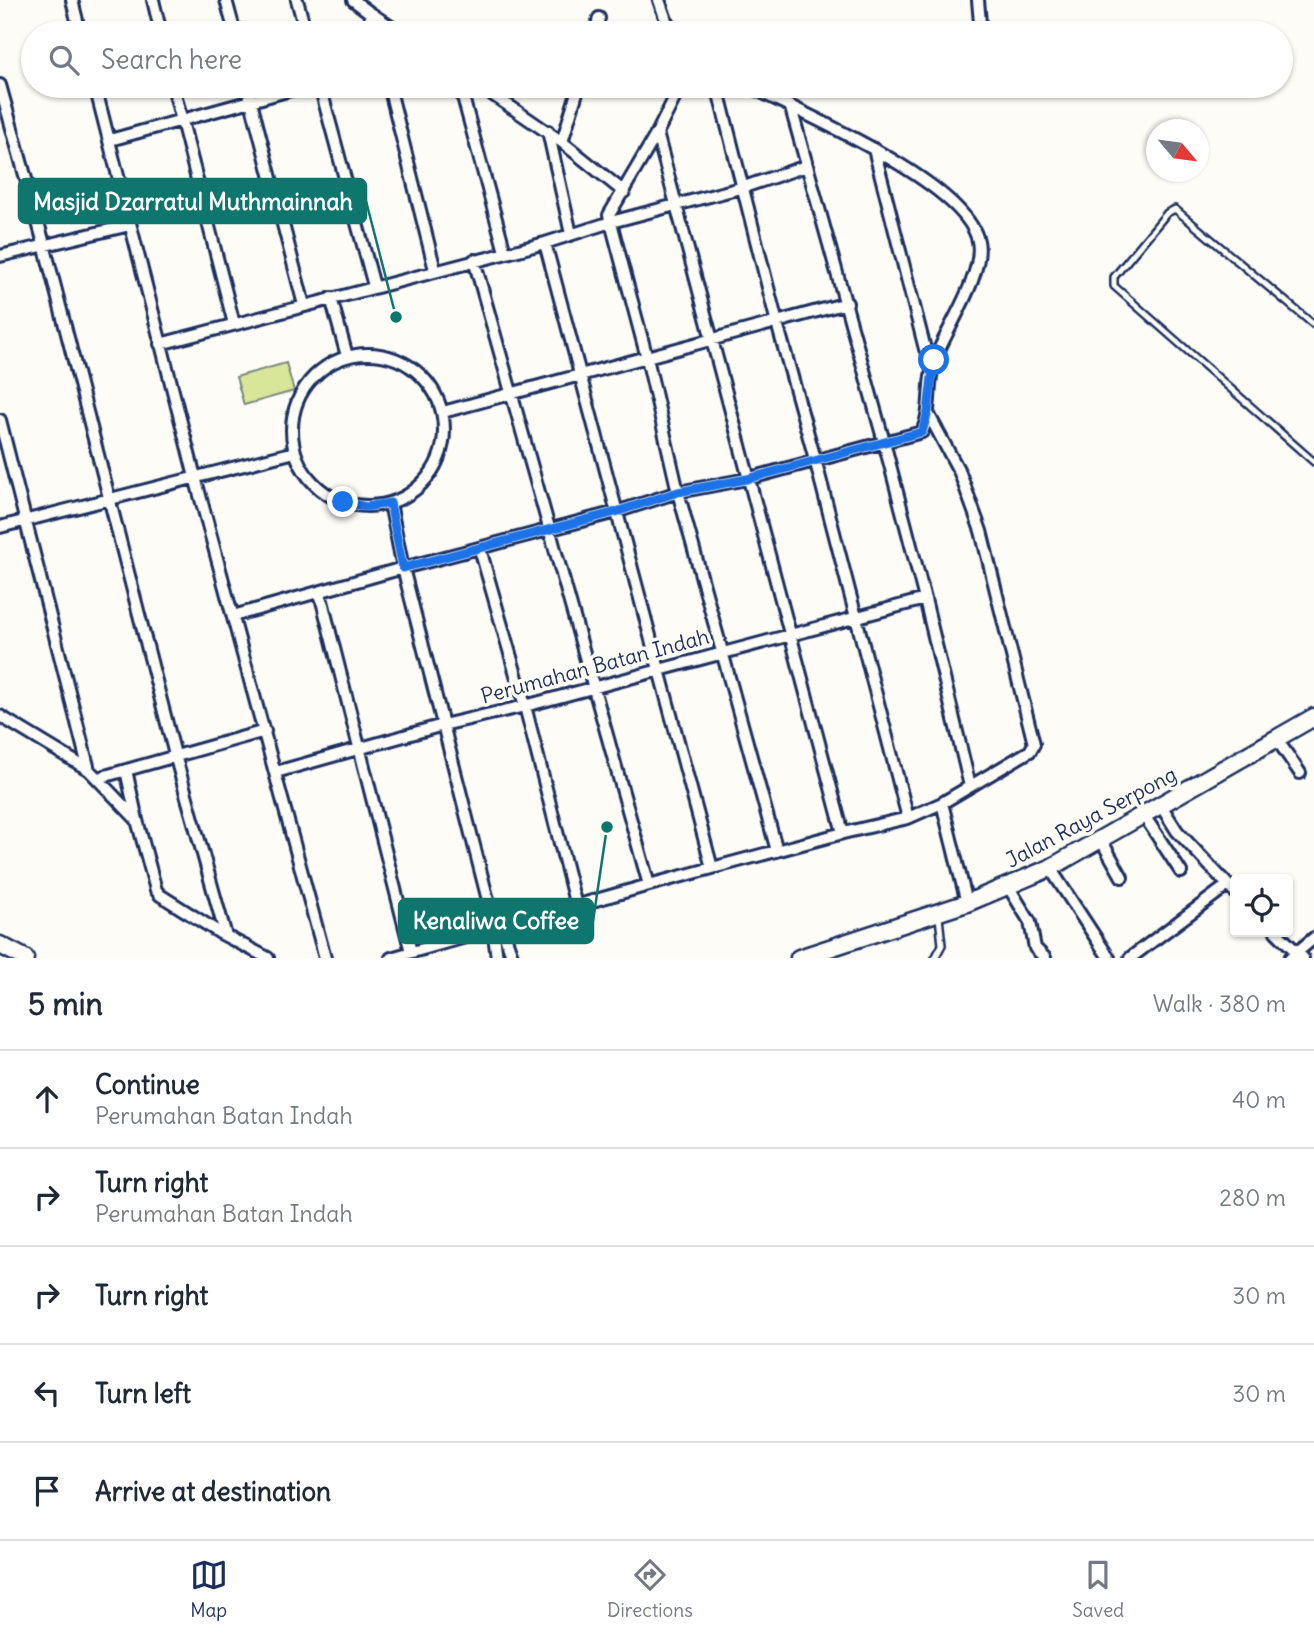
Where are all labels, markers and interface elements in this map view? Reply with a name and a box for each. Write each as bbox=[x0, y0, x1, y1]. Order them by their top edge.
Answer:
search box bbox=[21, 21, 1293, 98]
icon: search bbox=[45, 41, 83, 79]
text: Search here bbox=[101, 43, 242, 76]
north arrow bbox=[1146, 119, 1209, 182]
callout: Masjid Dzarratul Muthmainnah bbox=[19, 179, 366, 223]
text: Masjid Dzarratul Muthmainnah bbox=[33, 187, 353, 216]
route start bbox=[918, 344, 949, 375]
route end bbox=[327, 486, 358, 517]
street label: Perumahan Batan Indah bbox=[478, 623, 712, 709]
street label: Jalan Raya Serpong bbox=[1001, 761, 1181, 873]
map controls bbox=[1230, 874, 1293, 937]
button: locate bbox=[1230, 874, 1293, 937]
callout: Kenaliwa Coffee bbox=[399, 899, 593, 943]
text: Kenaliwa Coffee bbox=[413, 906, 579, 935]
text: 5 min bbox=[28, 985, 103, 1023]
text: Walk · 380 m bbox=[1153, 989, 1286, 1018]
text: Continue bbox=[95, 1068, 200, 1101]
icon: ahead bbox=[28, 1080, 66, 1118]
text: 40 m bbox=[1232, 1085, 1286, 1114]
text: Perumahan Batan Indah bbox=[95, 1101, 353, 1130]
text: Turn right bbox=[95, 1166, 208, 1199]
icon: right bbox=[28, 1178, 66, 1216]
text: 280 m bbox=[1219, 1183, 1286, 1212]
text: Perumahan Batan Indah bbox=[95, 1199, 353, 1228]
icon: right bbox=[28, 1276, 66, 1314]
text: Turn right bbox=[95, 1279, 208, 1312]
text: 30 m bbox=[1232, 1281, 1286, 1310]
icon: left bbox=[28, 1374, 66, 1412]
text: Turn left bbox=[95, 1377, 191, 1410]
text: 30 m bbox=[1232, 1379, 1286, 1408]
icon: arrive bbox=[28, 1472, 66, 1510]
text: Arrive at destination bbox=[95, 1475, 331, 1508]
tab: Map bbox=[190, 1556, 228, 1622]
tab: Directions bbox=[607, 1556, 693, 1622]
tab: Saved bbox=[1072, 1556, 1124, 1622]

